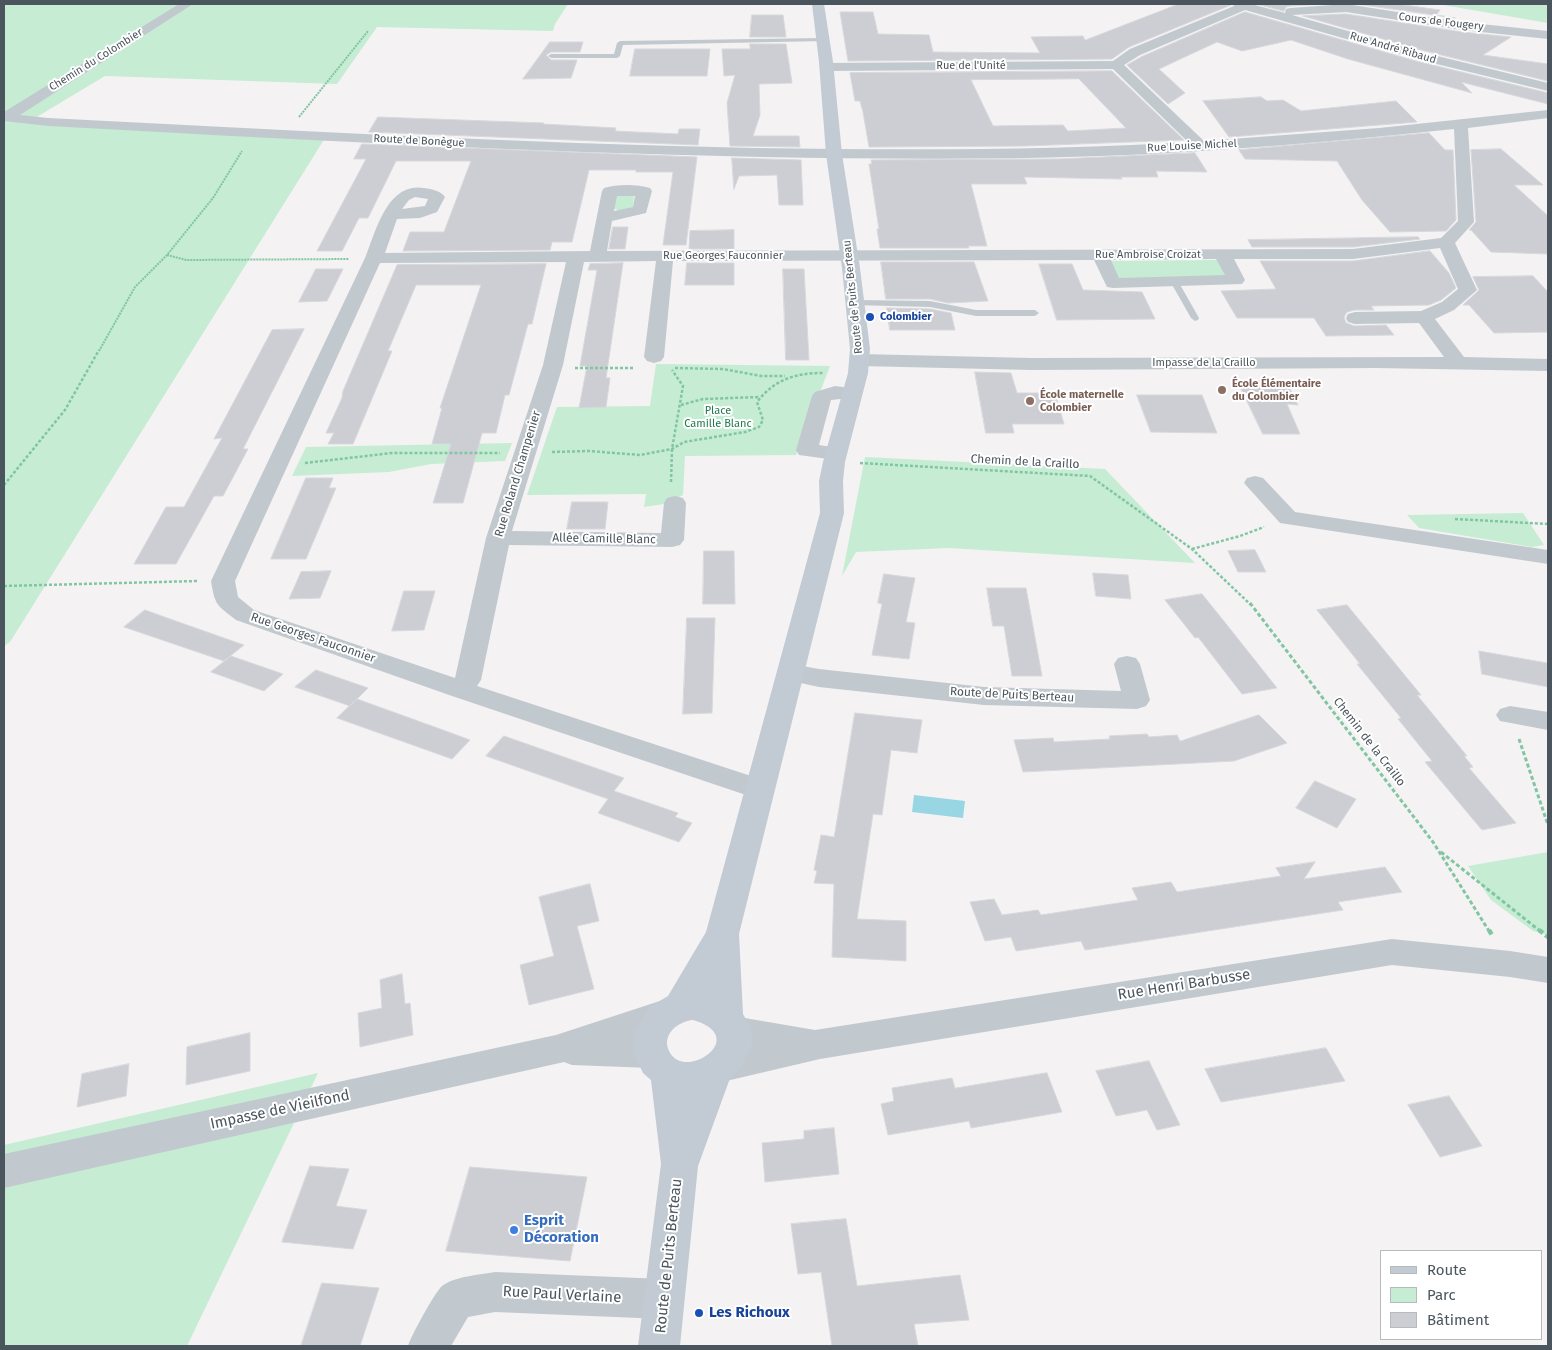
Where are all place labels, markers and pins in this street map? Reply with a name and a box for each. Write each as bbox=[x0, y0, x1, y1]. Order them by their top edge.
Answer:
place label: Colombier bbox=[880, 310, 932, 324]
marker: Colombier bbox=[864, 311, 876, 323]
place label: École Élémentaire du Colombier bbox=[1232, 377, 1321, 403]
marker: École Élémentaire du Colombier bbox=[1216, 384, 1228, 396]
place label: École maternelle Colombier bbox=[1040, 388, 1124, 414]
marker: École maternelle Colombier bbox=[1024, 395, 1036, 407]
place label: Esprit Décoration bbox=[524, 1212, 599, 1247]
marker: Esprit Décoration bbox=[508, 1224, 520, 1236]
place label: Les Richoux bbox=[709, 1304, 790, 1322]
marker: Les Richoux bbox=[693, 1307, 705, 1319]

